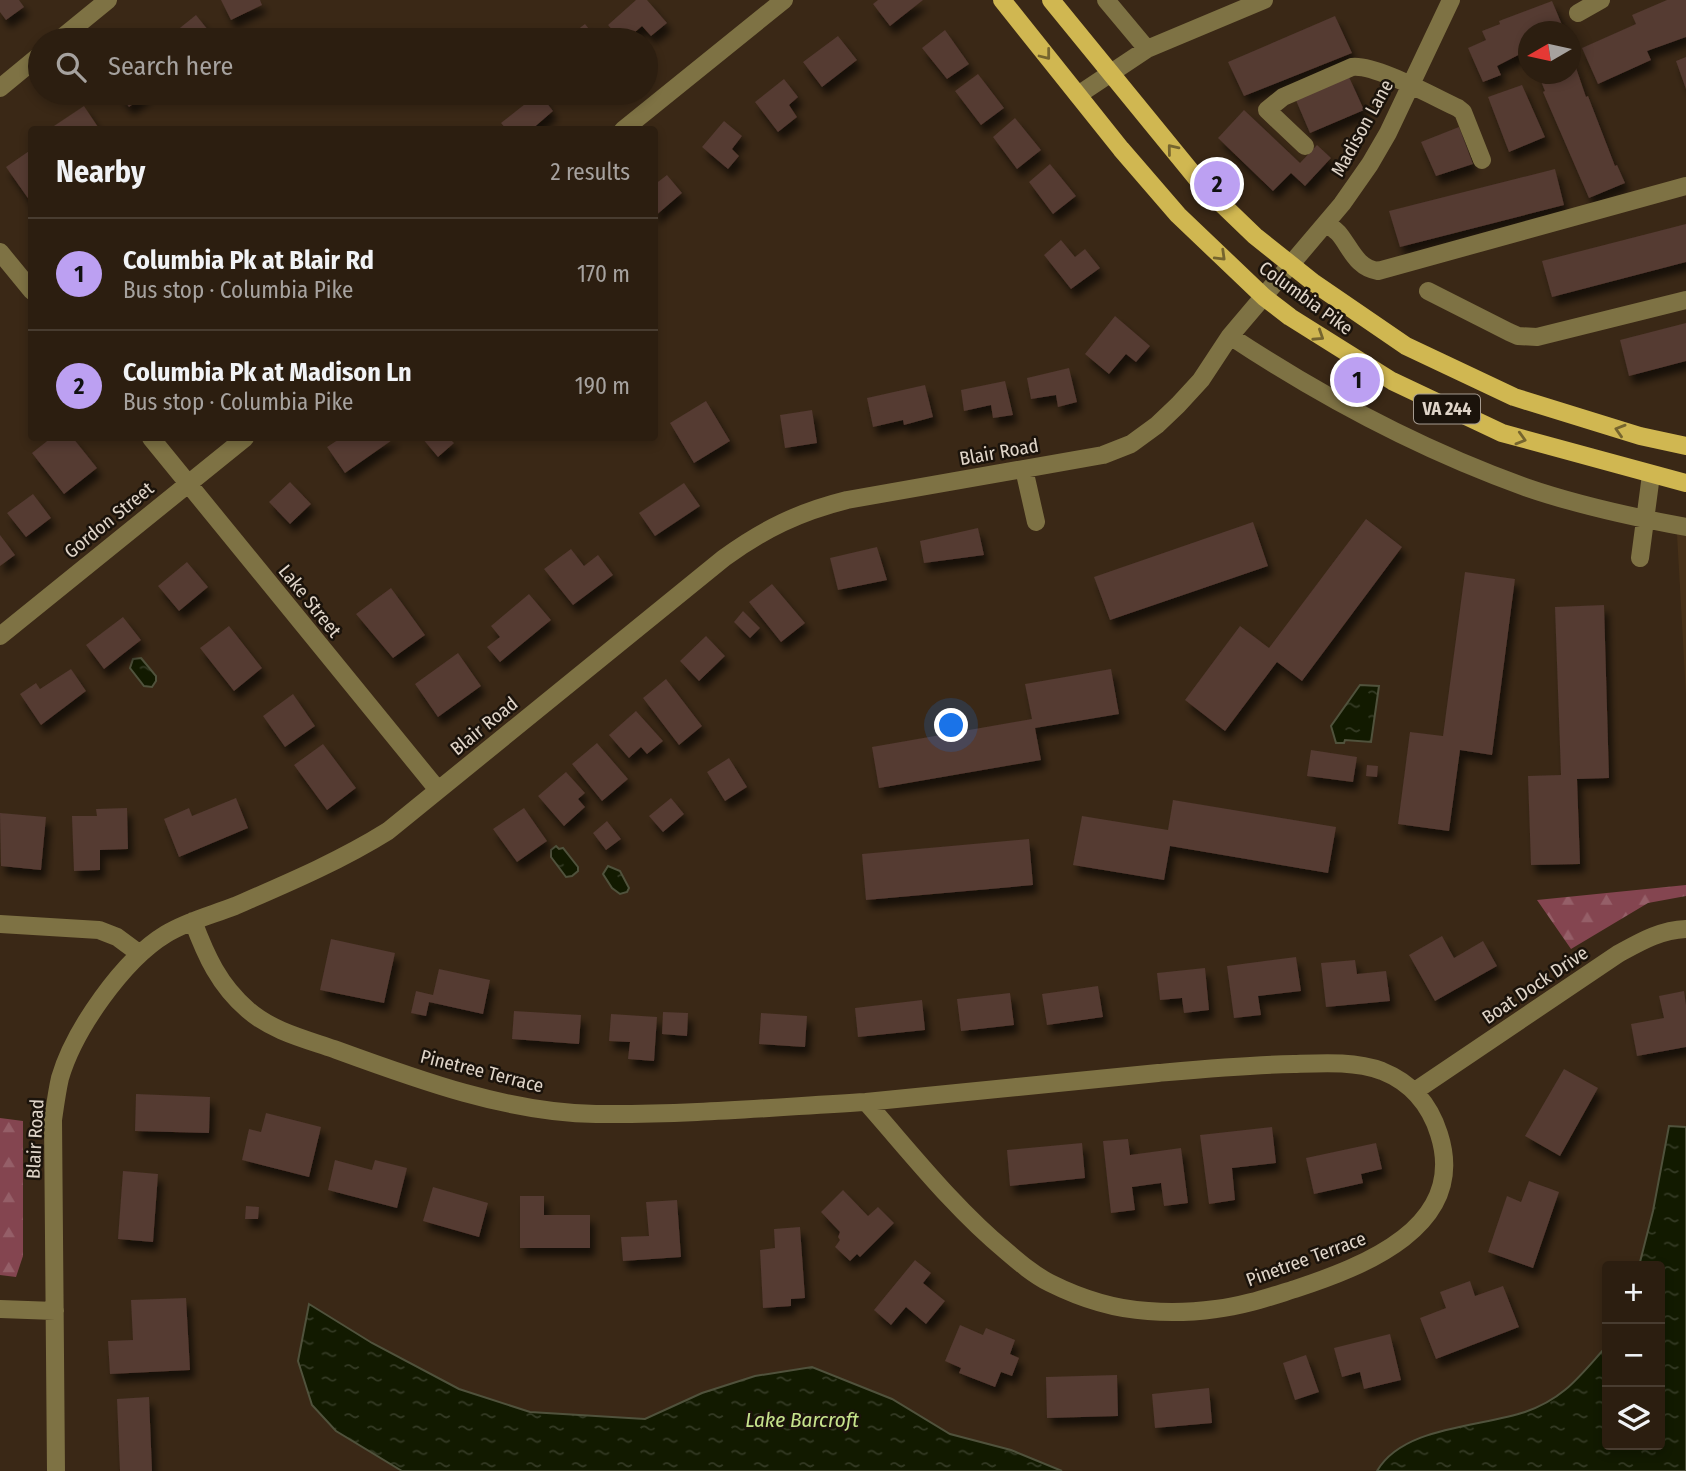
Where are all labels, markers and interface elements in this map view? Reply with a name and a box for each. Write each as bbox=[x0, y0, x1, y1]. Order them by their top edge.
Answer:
north arrow bbox=[1518, 21, 1581, 84]
search box bbox=[28, 28, 658, 105]
icon: search bbox=[52, 48, 90, 86]
one-way arrow bbox=[1038, 48, 1051, 60]
text: Search here bbox=[108, 51, 233, 82]
street label: Madison Lane bbox=[1326, 75, 1398, 181]
one-way arrow bbox=[1168, 144, 1180, 157]
text: Nearby bbox=[56, 154, 145, 190]
text: 2 results bbox=[550, 158, 630, 186]
pin: 2 bbox=[1194, 158, 1240, 210]
text: Columbia Pk at Blair Rd bbox=[123, 245, 374, 276]
one-way arrow bbox=[1213, 248, 1226, 261]
street label: Columbia Pike bbox=[1255, 256, 1357, 340]
text: 1 bbox=[74, 260, 84, 288]
text: 170 m bbox=[577, 260, 630, 288]
text: Bus stop · Columbia Pike bbox=[123, 276, 353, 304]
one-way arrow bbox=[1312, 327, 1325, 340]
pin: 1 bbox=[1334, 354, 1380, 406]
text: Columbia Pk at Madison Ln bbox=[123, 357, 412, 388]
text: 2 bbox=[74, 372, 84, 400]
text: 190 m bbox=[575, 372, 630, 400]
text: Bus stop · Columbia Pike bbox=[123, 388, 353, 416]
road number: VA 244 bbox=[1414, 394, 1480, 424]
one-way arrow bbox=[1614, 424, 1626, 439]
one-way arrow bbox=[1515, 430, 1527, 445]
street label: Blair Road bbox=[958, 434, 1040, 470]
street label: Gordon Street bbox=[60, 476, 159, 563]
street label: Lake Street bbox=[274, 560, 347, 643]
street label: Blair Road bbox=[446, 692, 522, 760]
your location bbox=[934, 708, 968, 742]
street label: Boat Dock Drive bbox=[1478, 941, 1592, 1029]
street label: Pinetree Terrace bbox=[418, 1045, 546, 1097]
street label: Blair Road bbox=[21, 1098, 49, 1180]
street label: Pinetree Terrace bbox=[1243, 1227, 1369, 1291]
map controls bbox=[1602, 1261, 1665, 1450]
button: + bbox=[1602, 1261, 1665, 1324]
button: − bbox=[1602, 1324, 1665, 1387]
button: layers bbox=[1602, 1387, 1665, 1450]
water label: Lake Barcroft bbox=[745, 1407, 859, 1433]

